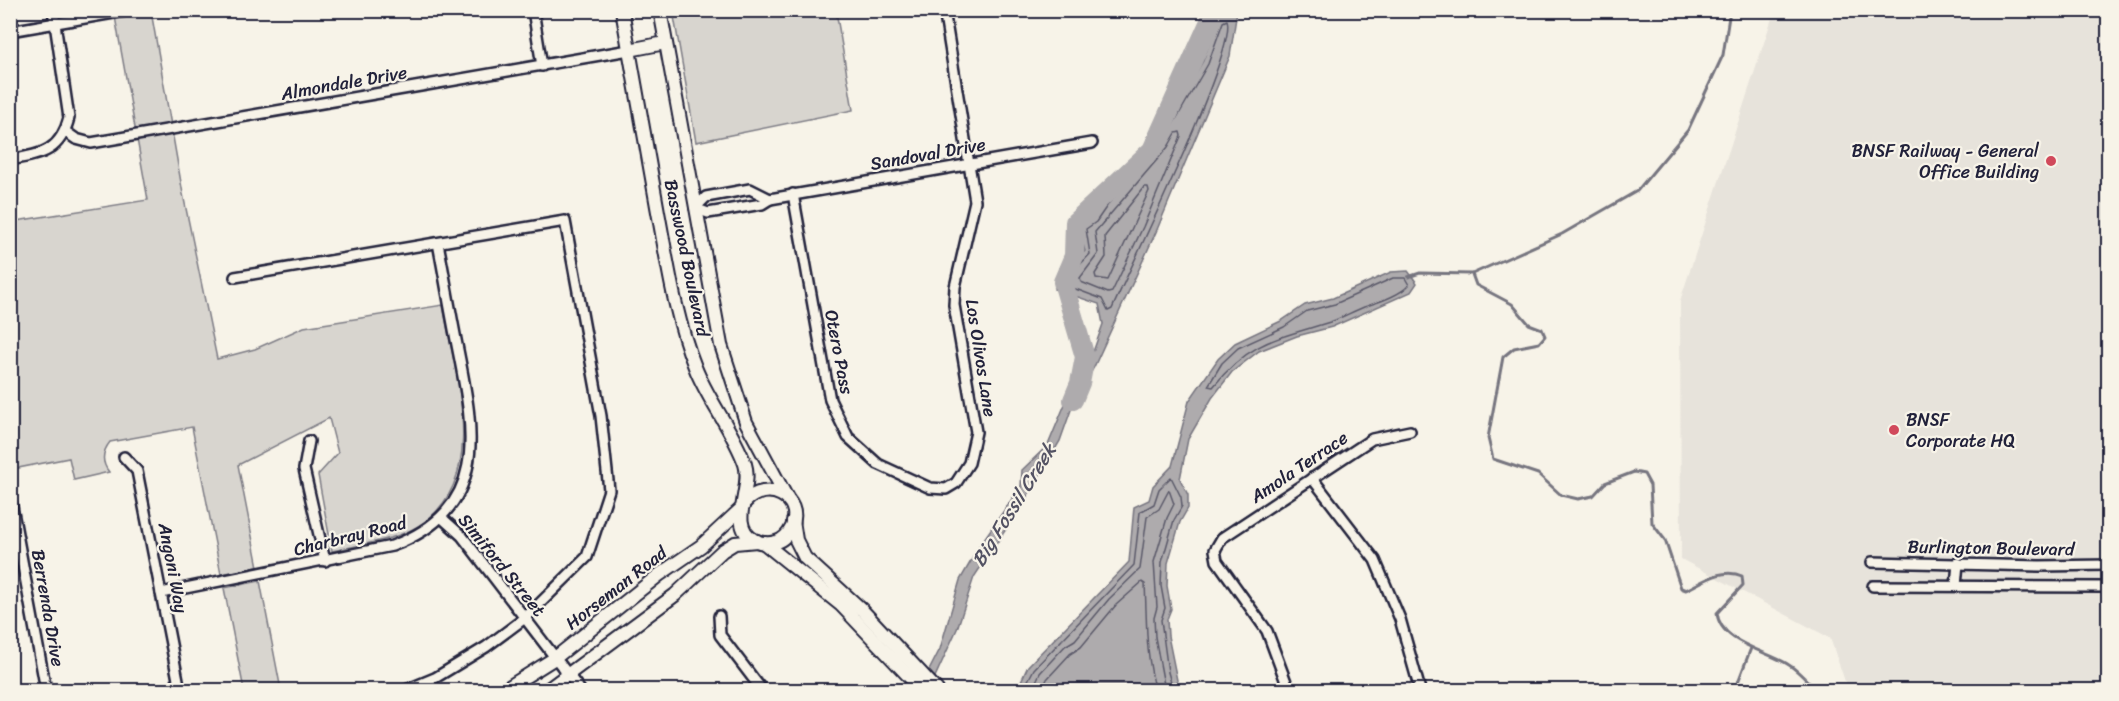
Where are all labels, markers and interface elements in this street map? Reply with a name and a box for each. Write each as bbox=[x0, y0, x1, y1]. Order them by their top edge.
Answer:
street label: Almondale Drive bbox=[277, 56, 410, 110]
street label: Sandoval Drive bbox=[868, 128, 988, 180]
place label: BNSF Railway - General Office Building bbox=[1851, 135, 2040, 188]
marker: BNSF Railway - General Office Building bbox=[2044, 154, 2058, 168]
street label: Basswood Boulevard bbox=[655, 176, 720, 341]
street label: Los Olivos Lane bbox=[956, 297, 1006, 419]
street label: Otero Pass bbox=[815, 307, 863, 398]
place label: BNSF Corporate HQ bbox=[1906, 404, 2015, 457]
street label: Amola Terrace bbox=[1242, 422, 1355, 512]
marker: BNSF Corporate HQ bbox=[1887, 423, 1901, 437]
water label: Big Fossil Creek bbox=[962, 435, 1067, 574]
street label: Charbray Road bbox=[290, 506, 411, 565]
street label: Simiford Street bbox=[450, 506, 554, 624]
street label: Angoni Way bbox=[148, 519, 198, 617]
street label: Burlington Boulevard bbox=[1907, 531, 2076, 565]
street label: Horseman Road bbox=[558, 537, 675, 638]
street label: Berrenda Drive bbox=[22, 547, 74, 669]

